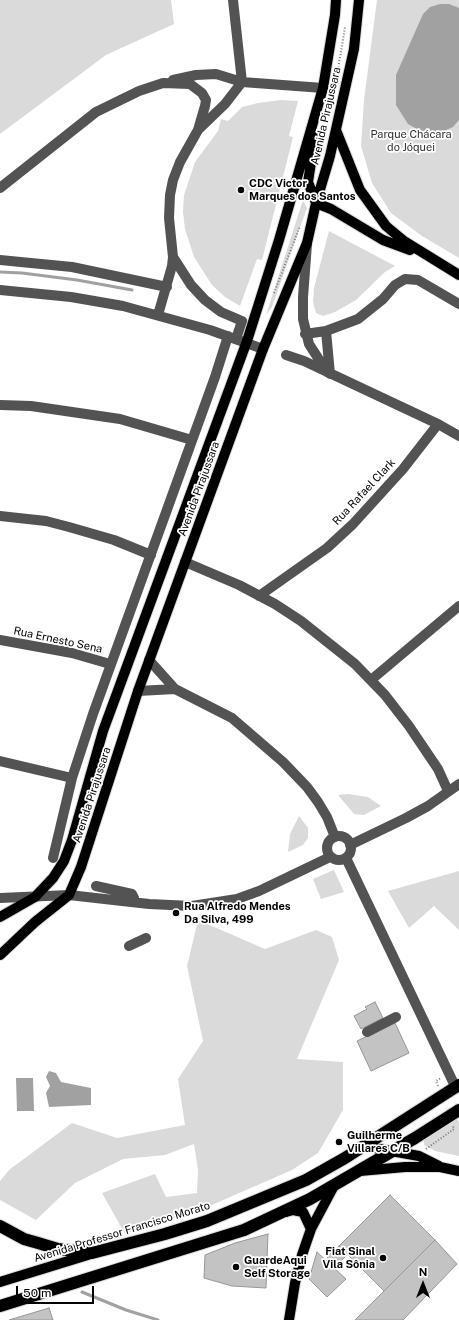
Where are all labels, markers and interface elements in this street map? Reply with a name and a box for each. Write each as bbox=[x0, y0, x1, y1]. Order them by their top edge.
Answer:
street label: Avenida Pirajussara bbox=[308, 66, 344, 166]
park label: Parque Chácara do Jóquei bbox=[370, 128, 452, 154]
place label: CDC Victor Marques dos Santos bbox=[249, 177, 356, 203]
marker: CDC Victor Marques dos Santos bbox=[236, 185, 246, 195]
street label: Avenida Pirajussara bbox=[176, 440, 222, 538]
street label: Rua Rafael Clark bbox=[330, 456, 398, 528]
street label: Rua Ernesto Sena bbox=[12, 624, 104, 656]
street label: Avenida Pirajussara bbox=[70, 745, 114, 845]
place label: Rua Alfredo Mendes Da Silva, 499 bbox=[184, 900, 291, 926]
marker: Rua Alfredo Mendes Da Silva, 499 bbox=[171, 908, 181, 918]
place label: Guilherme Villares C/B bbox=[347, 1129, 410, 1155]
marker: Guilherme Villares C/B bbox=[334, 1137, 344, 1147]
street label: Avenida Professor Francisco Morato bbox=[32, 1199, 212, 1265]
place label: Fiat Sinal Vila Sônia bbox=[322, 1245, 375, 1271]
marker: Fiat Sinal Vila Sônia bbox=[378, 1253, 388, 1263]
place label: GuardeAqui Self Storage bbox=[244, 1254, 310, 1280]
marker: GuardeAqui Self Storage bbox=[231, 1262, 241, 1272]
north arrow bbox=[403, 1264, 443, 1304]
text: N bbox=[419, 1266, 427, 1278]
scale bar bbox=[18, 1278, 96, 1304]
text: 50 m bbox=[23, 1286, 51, 1300]

